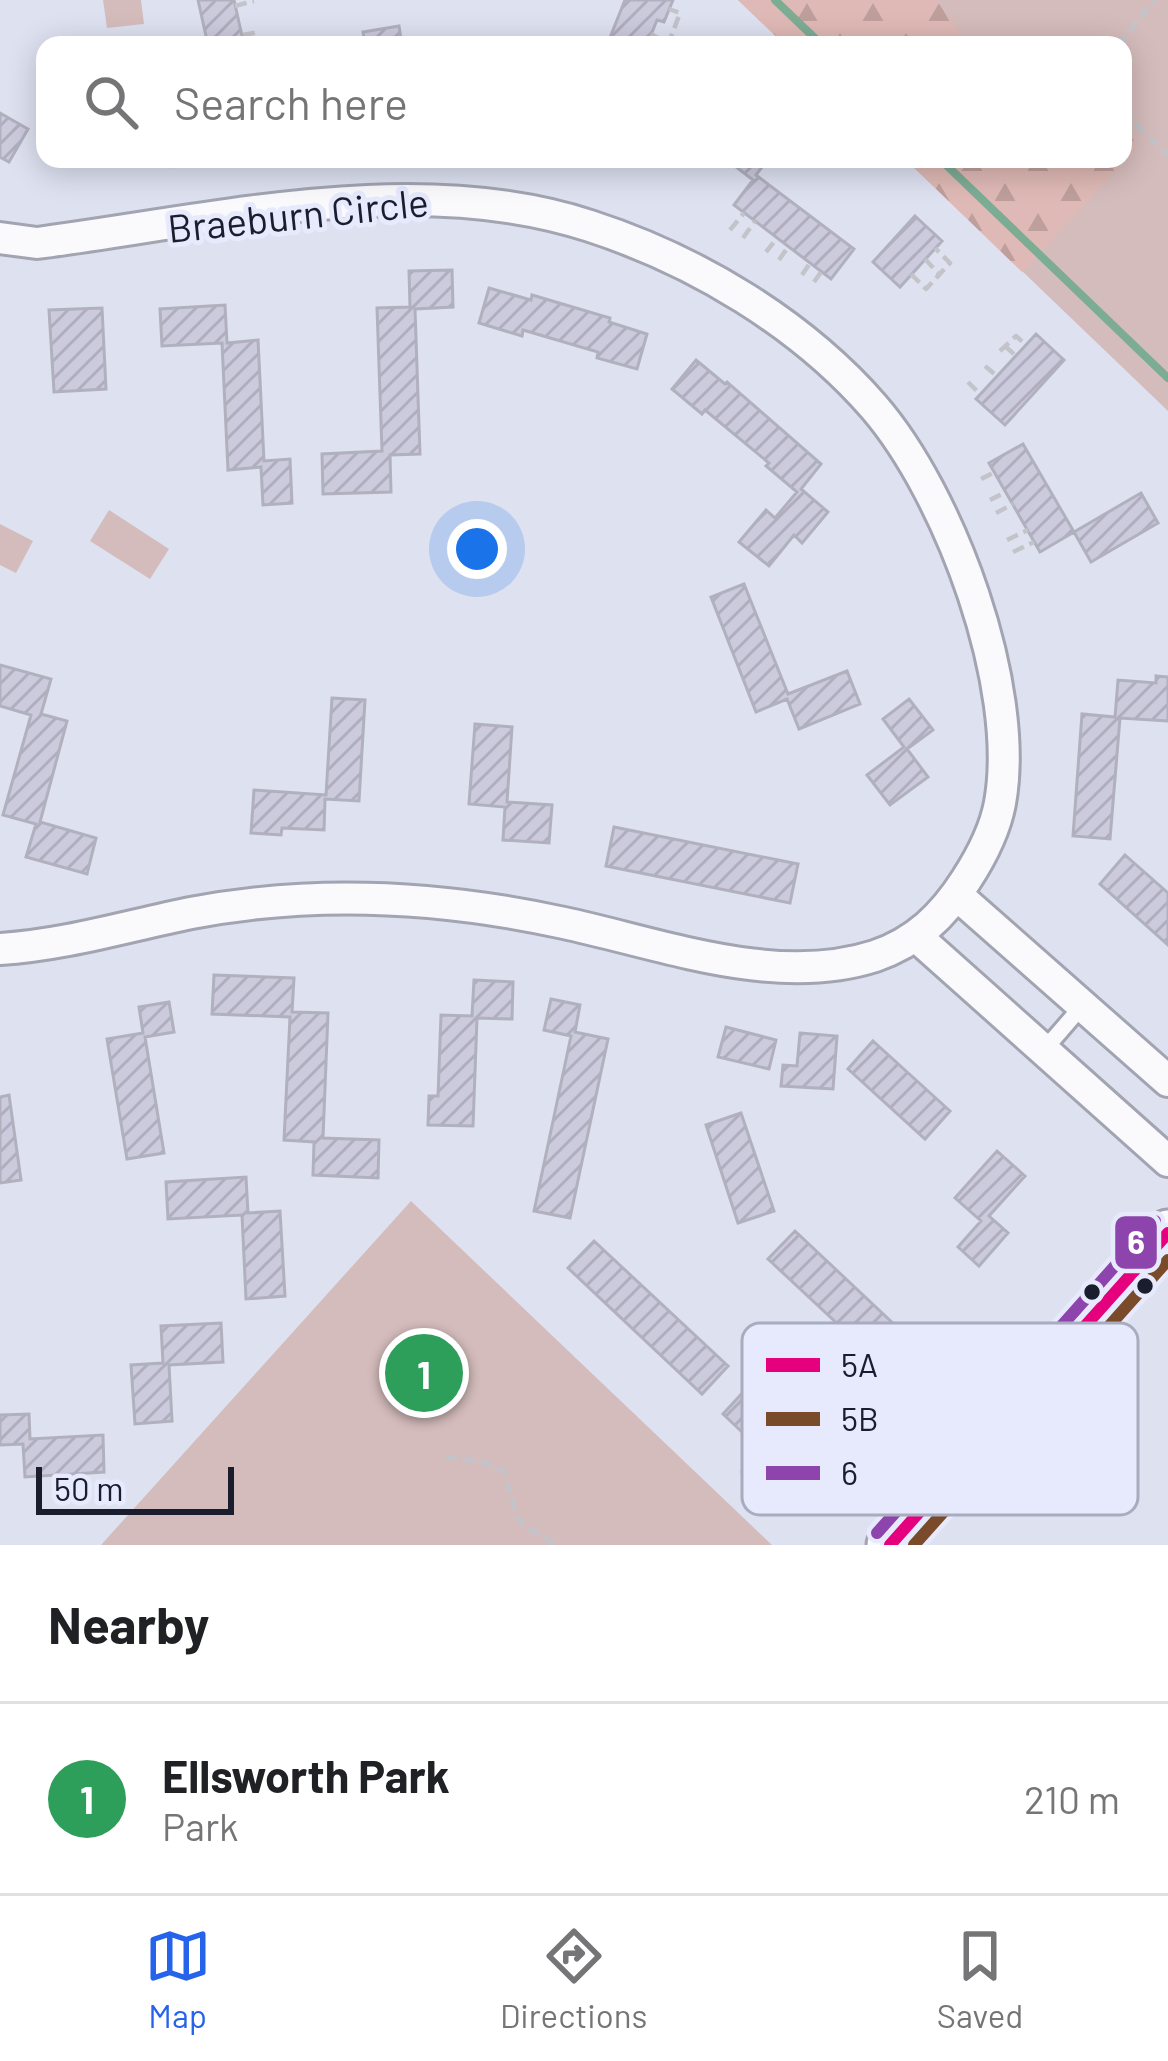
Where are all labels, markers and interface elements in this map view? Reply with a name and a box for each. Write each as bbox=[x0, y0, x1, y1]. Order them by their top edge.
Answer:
search box bbox=[36, 36, 1132, 168]
icon: search bbox=[78, 69, 144, 135]
text: Search here bbox=[174, 75, 408, 129]
street label: Braeburn Circle bbox=[165, 177, 431, 251]
your location bbox=[447, 519, 507, 579]
line badge: 6 bbox=[1113, 1214, 1159, 1271]
text: 6 bbox=[1127, 1221, 1145, 1261]
unlabelled marker bbox=[1134, 1275, 1156, 1297]
unlabelled marker bbox=[1081, 1281, 1103, 1303]
legend bbox=[742, 1323, 1138, 1515]
pin: 1 bbox=[385, 1328, 463, 1418]
text: 5A bbox=[841, 1344, 878, 1384]
text: 5B bbox=[841, 1398, 879, 1438]
text: 6 bbox=[841, 1452, 858, 1492]
scale bar bbox=[36, 1461, 234, 1514]
text: 50 m bbox=[54, 1468, 124, 1508]
text: Nearby bbox=[48, 1593, 209, 1654]
text: Ellsworth Park bbox=[162, 1748, 450, 1802]
text: 1 bbox=[80, 1775, 94, 1822]
text: 210 m bbox=[1024, 1775, 1120, 1822]
text: Park bbox=[162, 1802, 239, 1849]
tab: Map bbox=[145, 1923, 211, 2035]
tab: Directions bbox=[500, 1923, 647, 2035]
tab: Saved bbox=[937, 1923, 1023, 2035]

